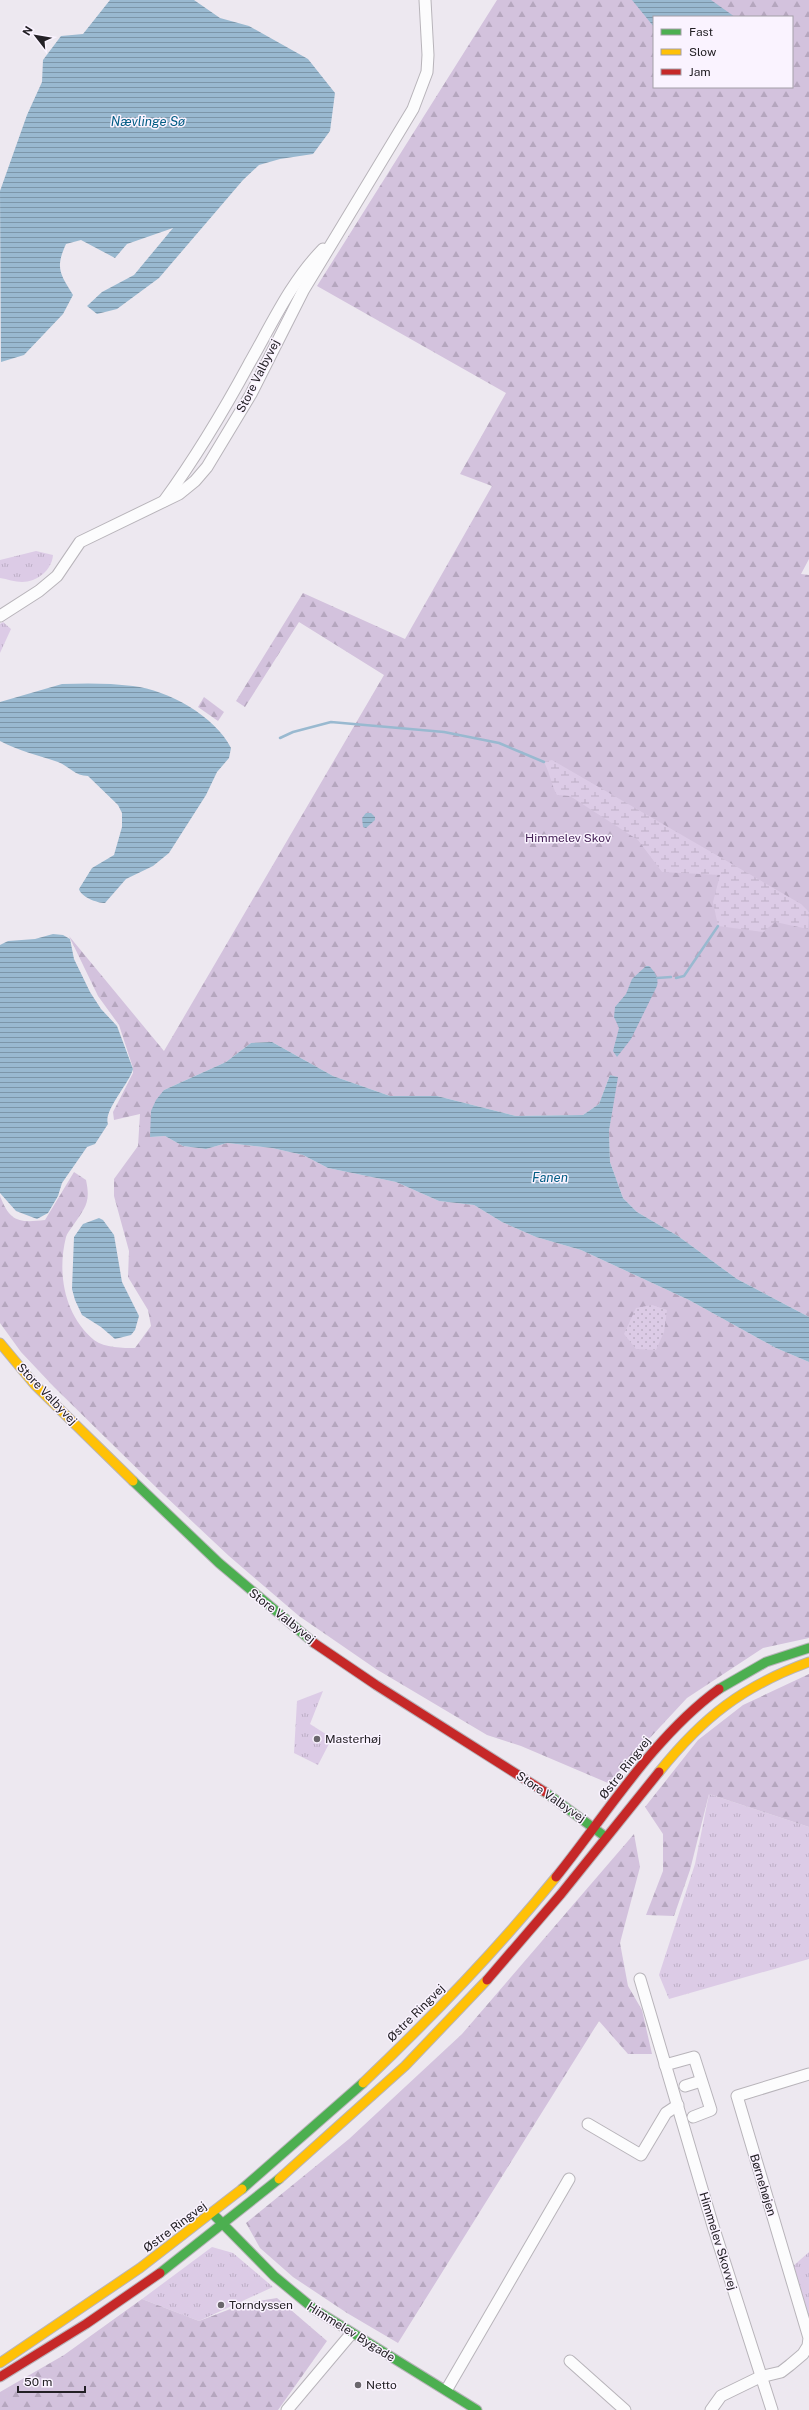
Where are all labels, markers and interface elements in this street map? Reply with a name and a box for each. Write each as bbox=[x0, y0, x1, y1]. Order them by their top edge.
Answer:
north arrow bbox=[16, 16, 56, 56]
legend bbox=[653, 16, 793, 88]
text: N bbox=[20, 24, 35, 38]
text: Fast bbox=[689, 25, 714, 39]
text: Slow bbox=[689, 45, 717, 59]
text: Jam bbox=[689, 65, 711, 79]
water label: Nævlinge Sø bbox=[111, 114, 185, 129]
street label: Store Valbyvej bbox=[234, 337, 282, 415]
park label: Himmelev Skov bbox=[525, 831, 611, 845]
water label: Fanen bbox=[532, 1170, 568, 1185]
street label: Store Valbyvej bbox=[14, 1360, 80, 1428]
street label: Store Valbyvej bbox=[246, 1586, 318, 1646]
place label: Masterhøj bbox=[325, 1732, 381, 1746]
marker: Masterhøj bbox=[312, 1734, 322, 1744]
street label: Østre Ringvej bbox=[596, 1734, 654, 1802]
street label: Store Valbyvej bbox=[514, 1769, 588, 1825]
street label: Østre Ringvej bbox=[384, 1981, 448, 2045]
street label: Børnehøjen bbox=[747, 2152, 779, 2218]
street label: Himmelev Skovvej bbox=[696, 2190, 740, 2292]
street label: Østre Ringvej bbox=[141, 2199, 209, 2255]
place label: Torndyssen bbox=[229, 2298, 293, 2312]
street label: Himmelev Bygade bbox=[305, 2299, 398, 2365]
marker: Torndyssen bbox=[216, 2300, 226, 2310]
scale bar bbox=[18, 2368, 85, 2394]
text: 50 m bbox=[24, 2375, 52, 2389]
place label: Netto bbox=[366, 2378, 397, 2392]
marker: Netto bbox=[353, 2380, 363, 2390]

